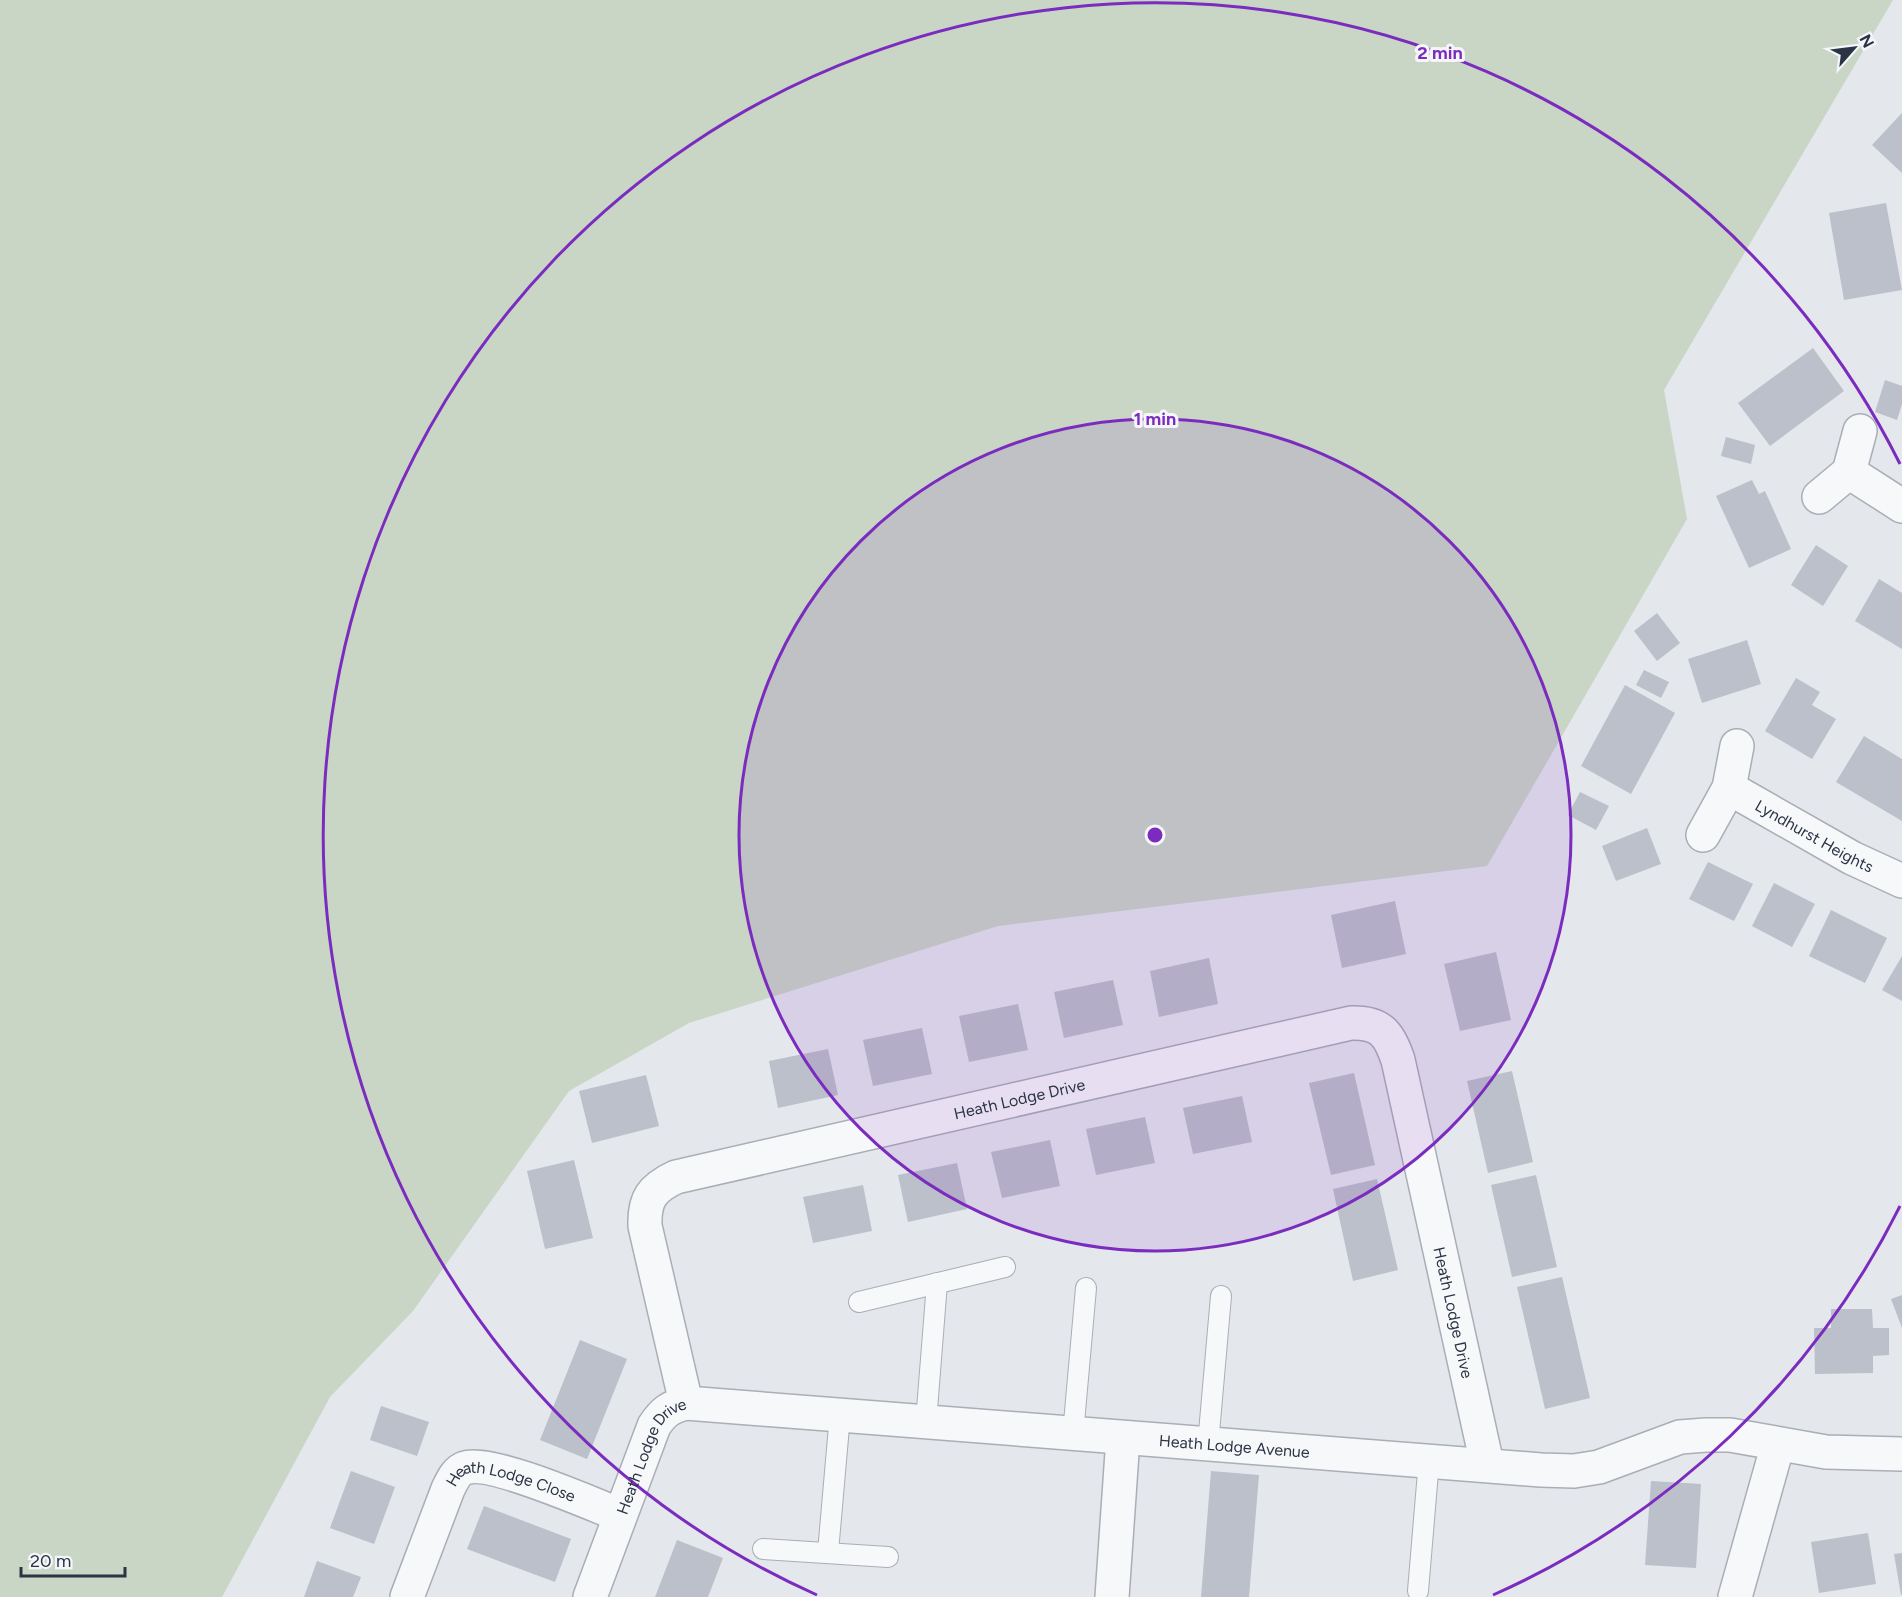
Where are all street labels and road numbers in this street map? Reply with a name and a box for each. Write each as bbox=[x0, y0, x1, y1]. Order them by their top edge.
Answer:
street label: Lyndhurst Heights bbox=[1752, 796, 1876, 877]
street label: Heath Lodge Drive bbox=[952, 1075, 1087, 1123]
street label: Heath Lodge Drive bbox=[1429, 1245, 1477, 1380]
street label: Heath Lodge Drive bbox=[613, 1394, 689, 1517]
street label: Heath Lodge Avenue bbox=[1158, 1431, 1311, 1462]
street label: Heath Lodge Close bbox=[442, 1458, 578, 1506]

